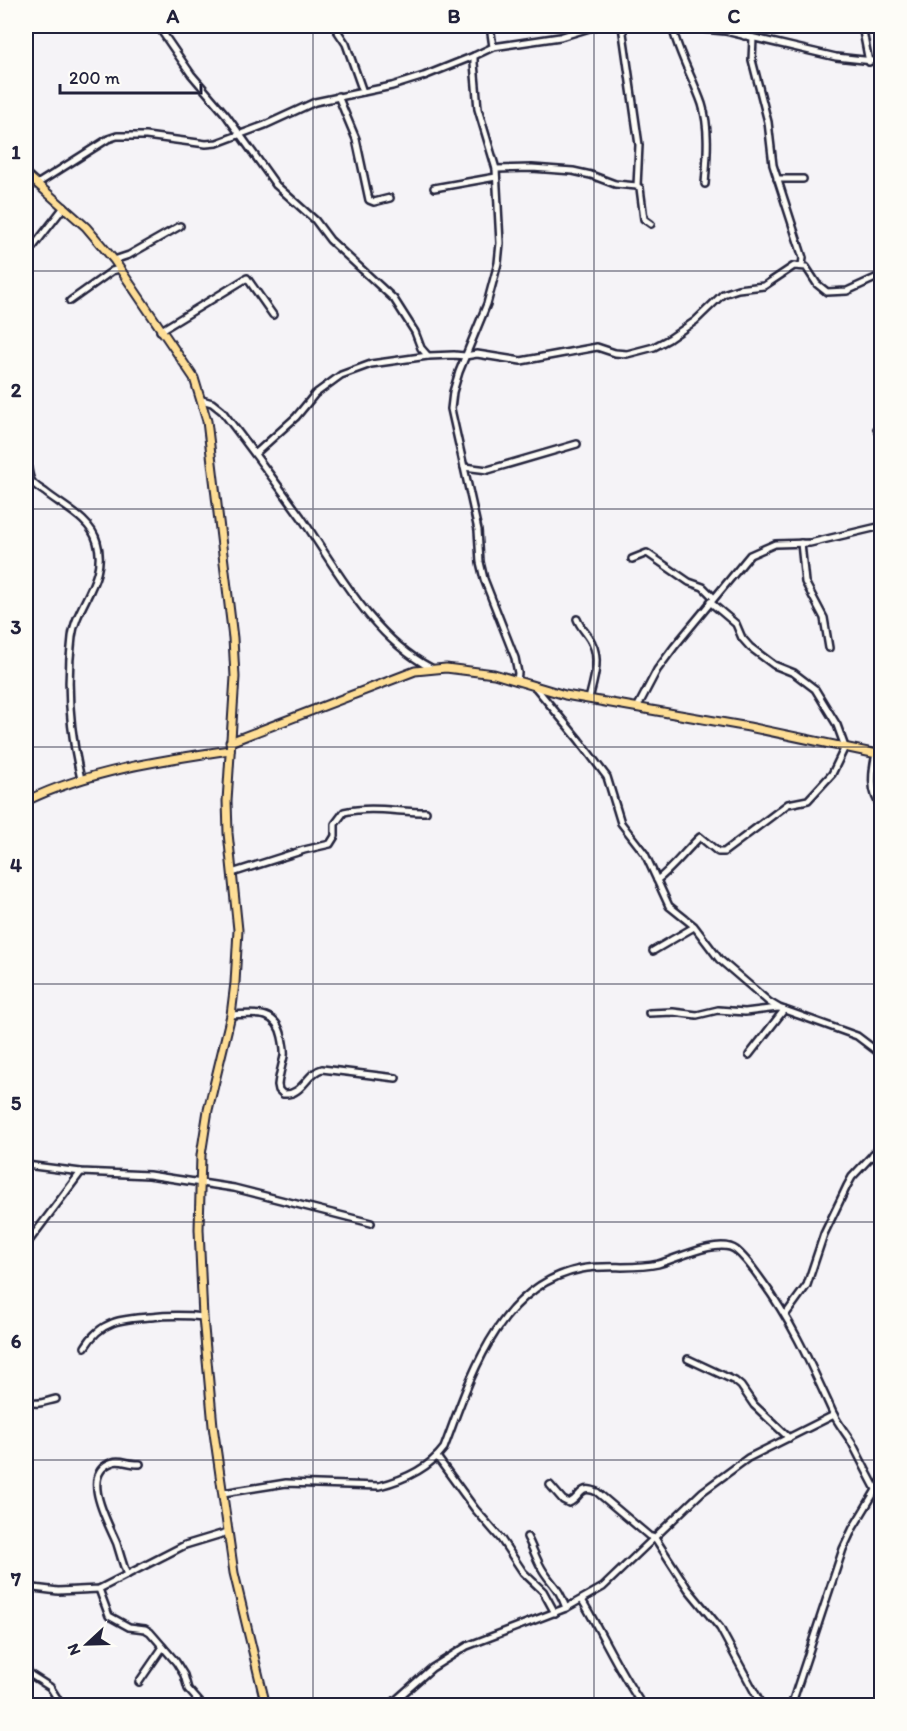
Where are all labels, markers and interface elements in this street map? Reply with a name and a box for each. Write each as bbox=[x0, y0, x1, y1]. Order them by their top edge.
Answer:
text: A bbox=[166, 4, 180, 28]
text: B bbox=[448, 4, 461, 28]
text: C bbox=[728, 4, 741, 28]
scale bar bbox=[60, 57, 201, 95]
text: 200 m bbox=[69, 67, 120, 89]
text: 1 bbox=[11, 140, 21, 164]
text: 2 bbox=[11, 378, 22, 402]
text: 3 bbox=[11, 615, 22, 639]
text: 4 bbox=[10, 853, 22, 877]
text: 5 bbox=[11, 1091, 22, 1115]
text: 6 bbox=[11, 1329, 22, 1353]
text: 7 bbox=[10, 1567, 21, 1591]
north arrow bbox=[57, 1614, 117, 1674]
text: N bbox=[63, 1641, 84, 1658]

